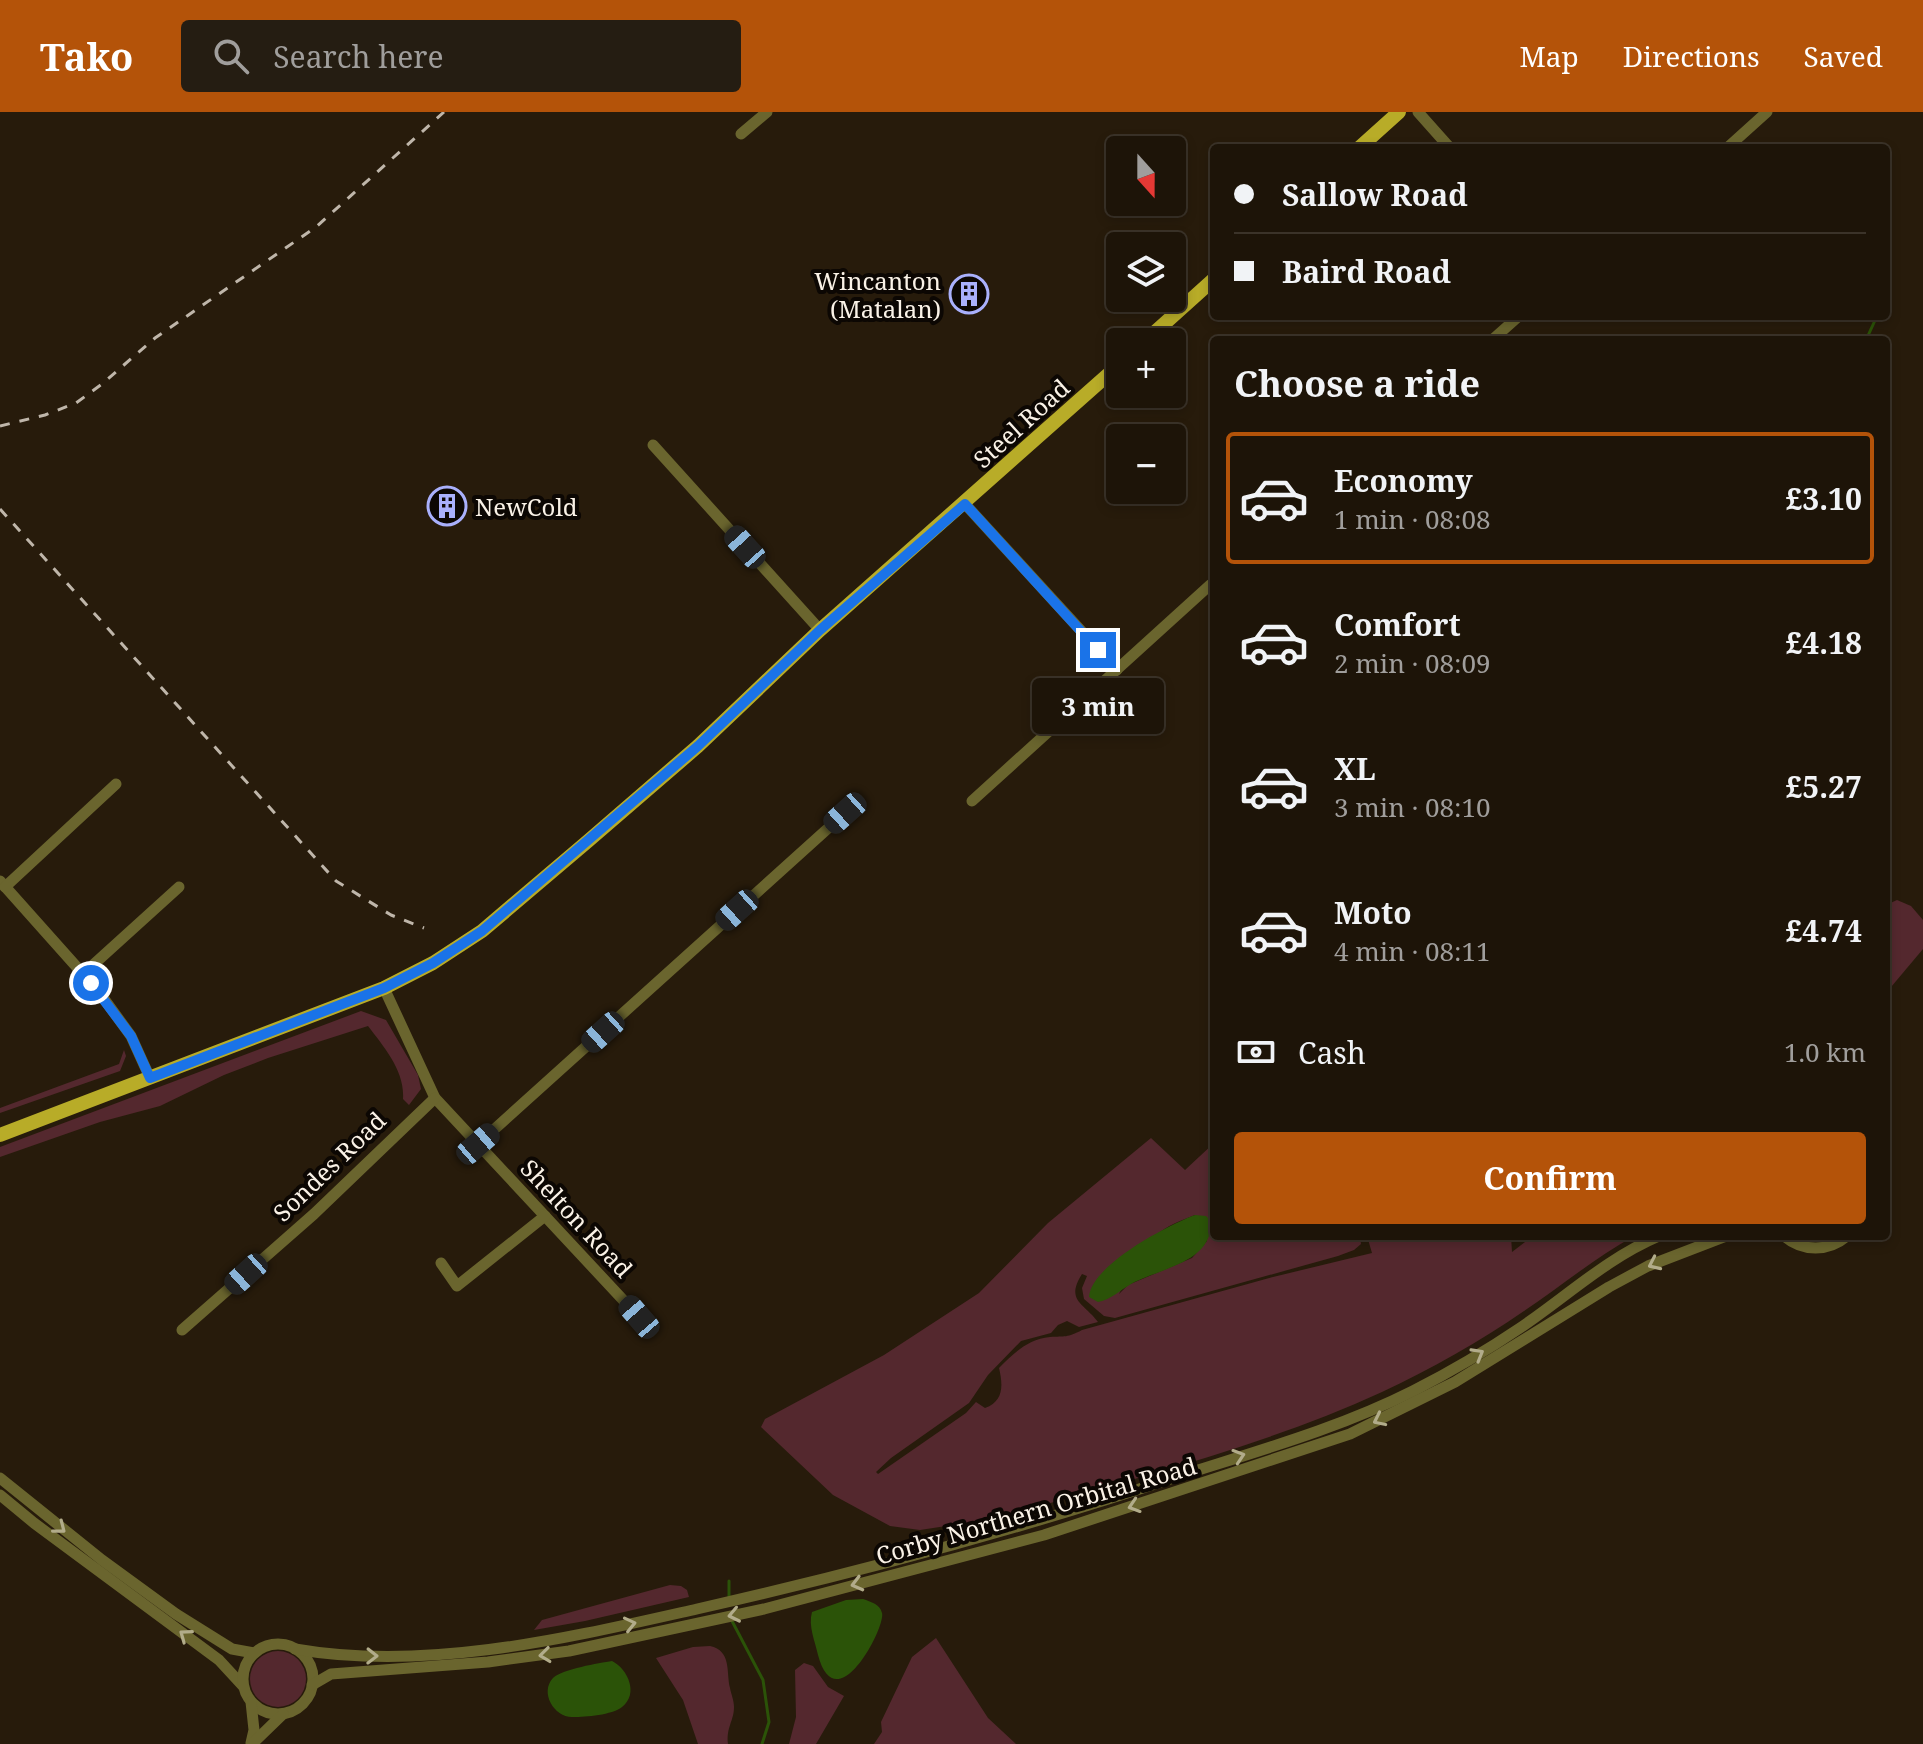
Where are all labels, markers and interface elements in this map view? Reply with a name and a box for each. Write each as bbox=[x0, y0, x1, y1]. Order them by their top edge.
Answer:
search box bbox=[181, 20, 741, 92]
text: Tako bbox=[40, 30, 133, 82]
icon: search bbox=[209, 34, 253, 78]
text: Search here bbox=[273, 36, 444, 77]
text: Map bbox=[1519, 37, 1579, 75]
text: Directions bbox=[1623, 37, 1760, 75]
text: Saved bbox=[1804, 37, 1883, 75]
north arrow bbox=[1106, 136, 1186, 216]
map controls bbox=[1106, 136, 1186, 504]
text: Sallow Road bbox=[1282, 174, 1468, 215]
button: layers bbox=[1106, 232, 1186, 312]
text: Baird Road bbox=[1282, 251, 1451, 292]
place label: Wincanton (Matalan) bbox=[814, 264, 941, 325]
building icon: Wincanton (Matalan) bbox=[948, 273, 990, 315]
button: + bbox=[1106, 328, 1186, 408]
text: Choose a ride bbox=[1234, 359, 1480, 408]
street label: Steel Road bbox=[966, 371, 1076, 475]
button: − bbox=[1106, 424, 1186, 504]
text: Economy bbox=[1334, 460, 1473, 501]
icon: car bbox=[1238, 462, 1310, 534]
text: £3.10 bbox=[1786, 478, 1862, 519]
building icon: NewCold bbox=[426, 485, 468, 527]
place label: NewCold bbox=[475, 490, 578, 523]
text: 1 min · 08:08 bbox=[1334, 501, 1491, 537]
car bbox=[720, 521, 770, 573]
text: Comfort bbox=[1334, 604, 1461, 645]
icon: car bbox=[1238, 606, 1310, 678]
text: £4.18 bbox=[1786, 622, 1862, 663]
route end bbox=[1080, 632, 1116, 668]
text: 2 min · 08:09 bbox=[1334, 645, 1491, 681]
callout: 3 min bbox=[1032, 678, 1164, 734]
text: 3 min bbox=[1061, 688, 1135, 724]
text: XL bbox=[1334, 748, 1376, 789]
icon: car bbox=[1238, 750, 1310, 822]
text: £5.27 bbox=[1786, 766, 1862, 807]
car bbox=[819, 788, 871, 838]
text: 3 min · 08:10 bbox=[1334, 789, 1491, 825]
car bbox=[711, 885, 763, 935]
text: Moto bbox=[1334, 892, 1412, 933]
icon: car bbox=[1238, 894, 1310, 966]
text: £4.74 bbox=[1786, 910, 1862, 951]
text: 4 min · 08:11 bbox=[1334, 933, 1491, 969]
route start bbox=[73, 965, 109, 1001]
car bbox=[577, 1007, 629, 1057]
icon: cash bbox=[1234, 1030, 1278, 1074]
text: Cash bbox=[1298, 1032, 1366, 1073]
text: 1.0 km bbox=[1784, 1034, 1866, 1070]
street label: Sondes Road bbox=[265, 1104, 393, 1228]
car bbox=[452, 1119, 504, 1169]
button: Confirm bbox=[1234, 1132, 1866, 1224]
street label: Shelton Road bbox=[514, 1152, 641, 1284]
car bbox=[220, 1249, 272, 1299]
one-way arrow bbox=[1647, 1254, 1662, 1270]
car bbox=[614, 1291, 664, 1343]
one-way arrow bbox=[1469, 1348, 1483, 1364]
one-way arrow bbox=[1373, 1410, 1387, 1426]
street label: Corby Northern Orbital Road bbox=[872, 1448, 1200, 1572]
one-way arrow bbox=[1232, 1450, 1246, 1466]
one-way arrow bbox=[1128, 1497, 1142, 1513]
one-way arrow bbox=[51, 1518, 66, 1532]
one-way arrow bbox=[851, 1575, 864, 1592]
one-way arrow bbox=[728, 1606, 741, 1623]
one-way arrow bbox=[622, 1616, 636, 1633]
one-way arrow bbox=[179, 1631, 194, 1645]
one-way arrow bbox=[538, 1646, 551, 1663]
one-way arrow bbox=[366, 1647, 379, 1664]

